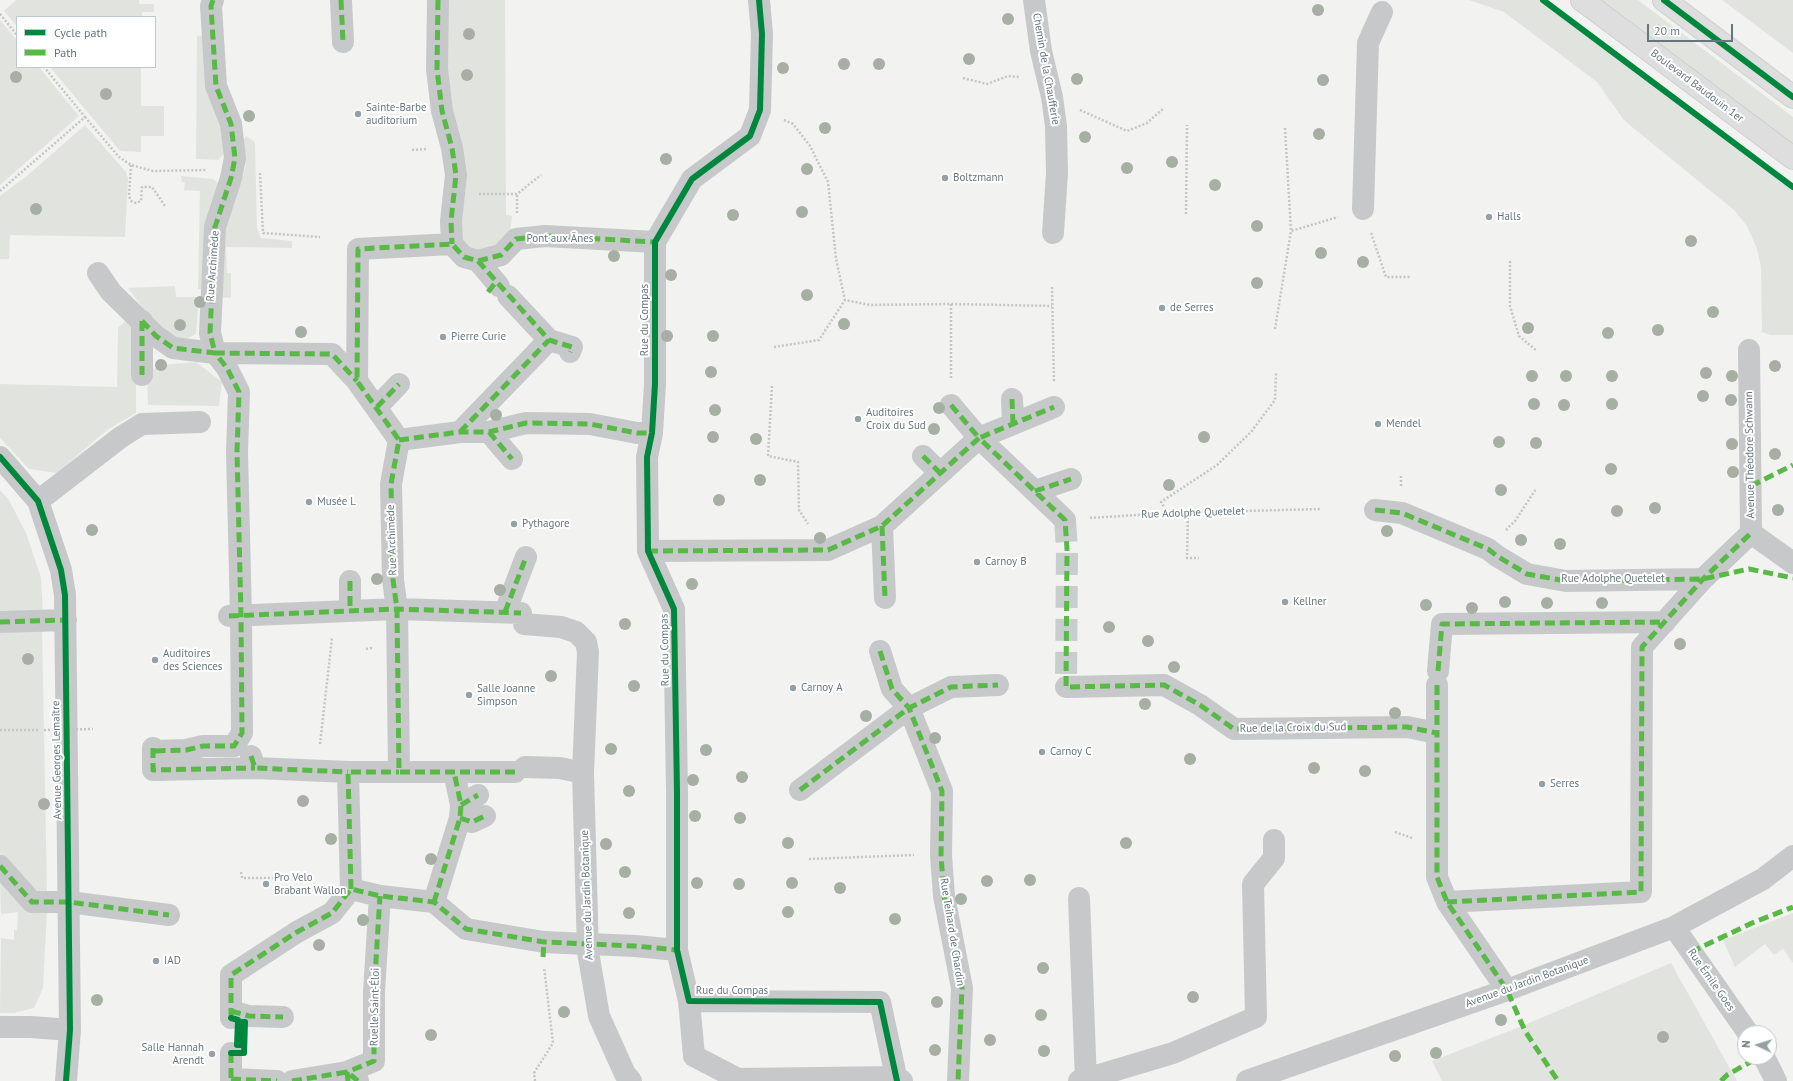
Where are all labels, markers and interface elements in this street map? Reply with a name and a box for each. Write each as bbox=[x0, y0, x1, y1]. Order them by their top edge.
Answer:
street label: Chemin de la Chaufferie bbox=[1030, 12, 1062, 126]
legend bbox=[16, 16, 156, 68]
scale bar bbox=[1649, 16, 1735, 42]
text: 20 m bbox=[1654, 23, 1680, 38]
text: Cycle path bbox=[54, 25, 107, 40]
text: Path bbox=[54, 45, 77, 60]
street label: Boulevard Baudouin 1er bbox=[1648, 47, 1746, 125]
place label: Sainte-Barbe auditorium bbox=[366, 101, 427, 127]
marker: Sainte-Barbe auditorium bbox=[353, 109, 363, 119]
place label: Boltzmann bbox=[953, 171, 1004, 185]
marker: Boltzmann bbox=[940, 173, 950, 183]
place label: Halls bbox=[1497, 210, 1521, 224]
marker: Halls bbox=[1484, 212, 1494, 222]
street label: Rue Archimède bbox=[204, 230, 222, 302]
street label: Pont aux Ânes bbox=[527, 232, 593, 246]
street label: Rue du Compas bbox=[638, 284, 652, 356]
place label: de Serres bbox=[1170, 301, 1214, 315]
marker: de Serres bbox=[1157, 303, 1167, 313]
place label: Pierre Curie bbox=[451, 330, 506, 344]
marker: Pierre Curie bbox=[438, 332, 448, 342]
street label: Avenue Théodore Schwann bbox=[1742, 391, 1758, 519]
place label: Auditoires Croix du Sud bbox=[866, 406, 926, 432]
marker: Auditoires Croix du Sud bbox=[853, 414, 863, 424]
place label: Mendel bbox=[1386, 417, 1421, 431]
marker: Mendel bbox=[1373, 419, 1383, 429]
place label: Musée L bbox=[317, 495, 356, 509]
marker: Musée L bbox=[304, 497, 314, 507]
street label: Rue Archimède bbox=[384, 504, 400, 576]
street label: Rue Adolphe Quetelet bbox=[1141, 505, 1245, 521]
place label: Pythagore bbox=[522, 517, 570, 531]
marker: Pythagore bbox=[509, 519, 519, 529]
place label: Carnoy B bbox=[985, 555, 1027, 569]
marker: Carnoy B bbox=[972, 557, 982, 567]
street label: Rue Adolphe Quetelet bbox=[1561, 572, 1665, 586]
place label: Kellner bbox=[1293, 595, 1327, 609]
marker: Kellner bbox=[1280, 597, 1290, 607]
street label: Rue du Compas bbox=[658, 614, 672, 686]
place label: Auditoires des Sciences bbox=[163, 647, 222, 673]
marker: Auditoires des Sciences bbox=[150, 655, 160, 665]
place label: Carnoy A bbox=[801, 681, 843, 695]
place label: Salle Joanne Simpson bbox=[477, 682, 535, 708]
marker: Carnoy A bbox=[788, 683, 798, 693]
marker: Salle Joanne Simpson bbox=[464, 690, 474, 700]
street label: Avenue Georges Lemaître bbox=[49, 700, 65, 820]
street label: Rue de la Croix du Sud bbox=[1240, 720, 1346, 736]
place label: Carnoy C bbox=[1050, 745, 1091, 759]
marker: Carnoy C bbox=[1037, 747, 1047, 757]
place label: Serres bbox=[1550, 777, 1579, 791]
marker: Serres bbox=[1537, 779, 1547, 789]
street label: Avenue du Jardin Botanique bbox=[578, 830, 596, 960]
place label: Pro Velo Brabant Wallon bbox=[274, 871, 346, 897]
street label: Rue Teihard de Chardin bbox=[937, 877, 967, 987]
marker: Pro Velo Brabant Wallon bbox=[261, 879, 271, 889]
street label: Rue Émile Goes bbox=[1685, 946, 1737, 1014]
place label: IAD bbox=[164, 954, 181, 968]
street label: Avenue du Jardin Botanique bbox=[1464, 954, 1590, 1010]
marker: IAD bbox=[151, 956, 161, 966]
street label: Ruelle Saint-Éloi bbox=[368, 968, 382, 1046]
street label: Rue du Compas bbox=[696, 984, 768, 998]
north arrow bbox=[1737, 1025, 1777, 1065]
text: N bbox=[1739, 1040, 1753, 1048]
place label: Salle Hannah Arendt bbox=[141, 1041, 204, 1067]
marker: Salle Hannah Arendt bbox=[207, 1049, 217, 1059]

